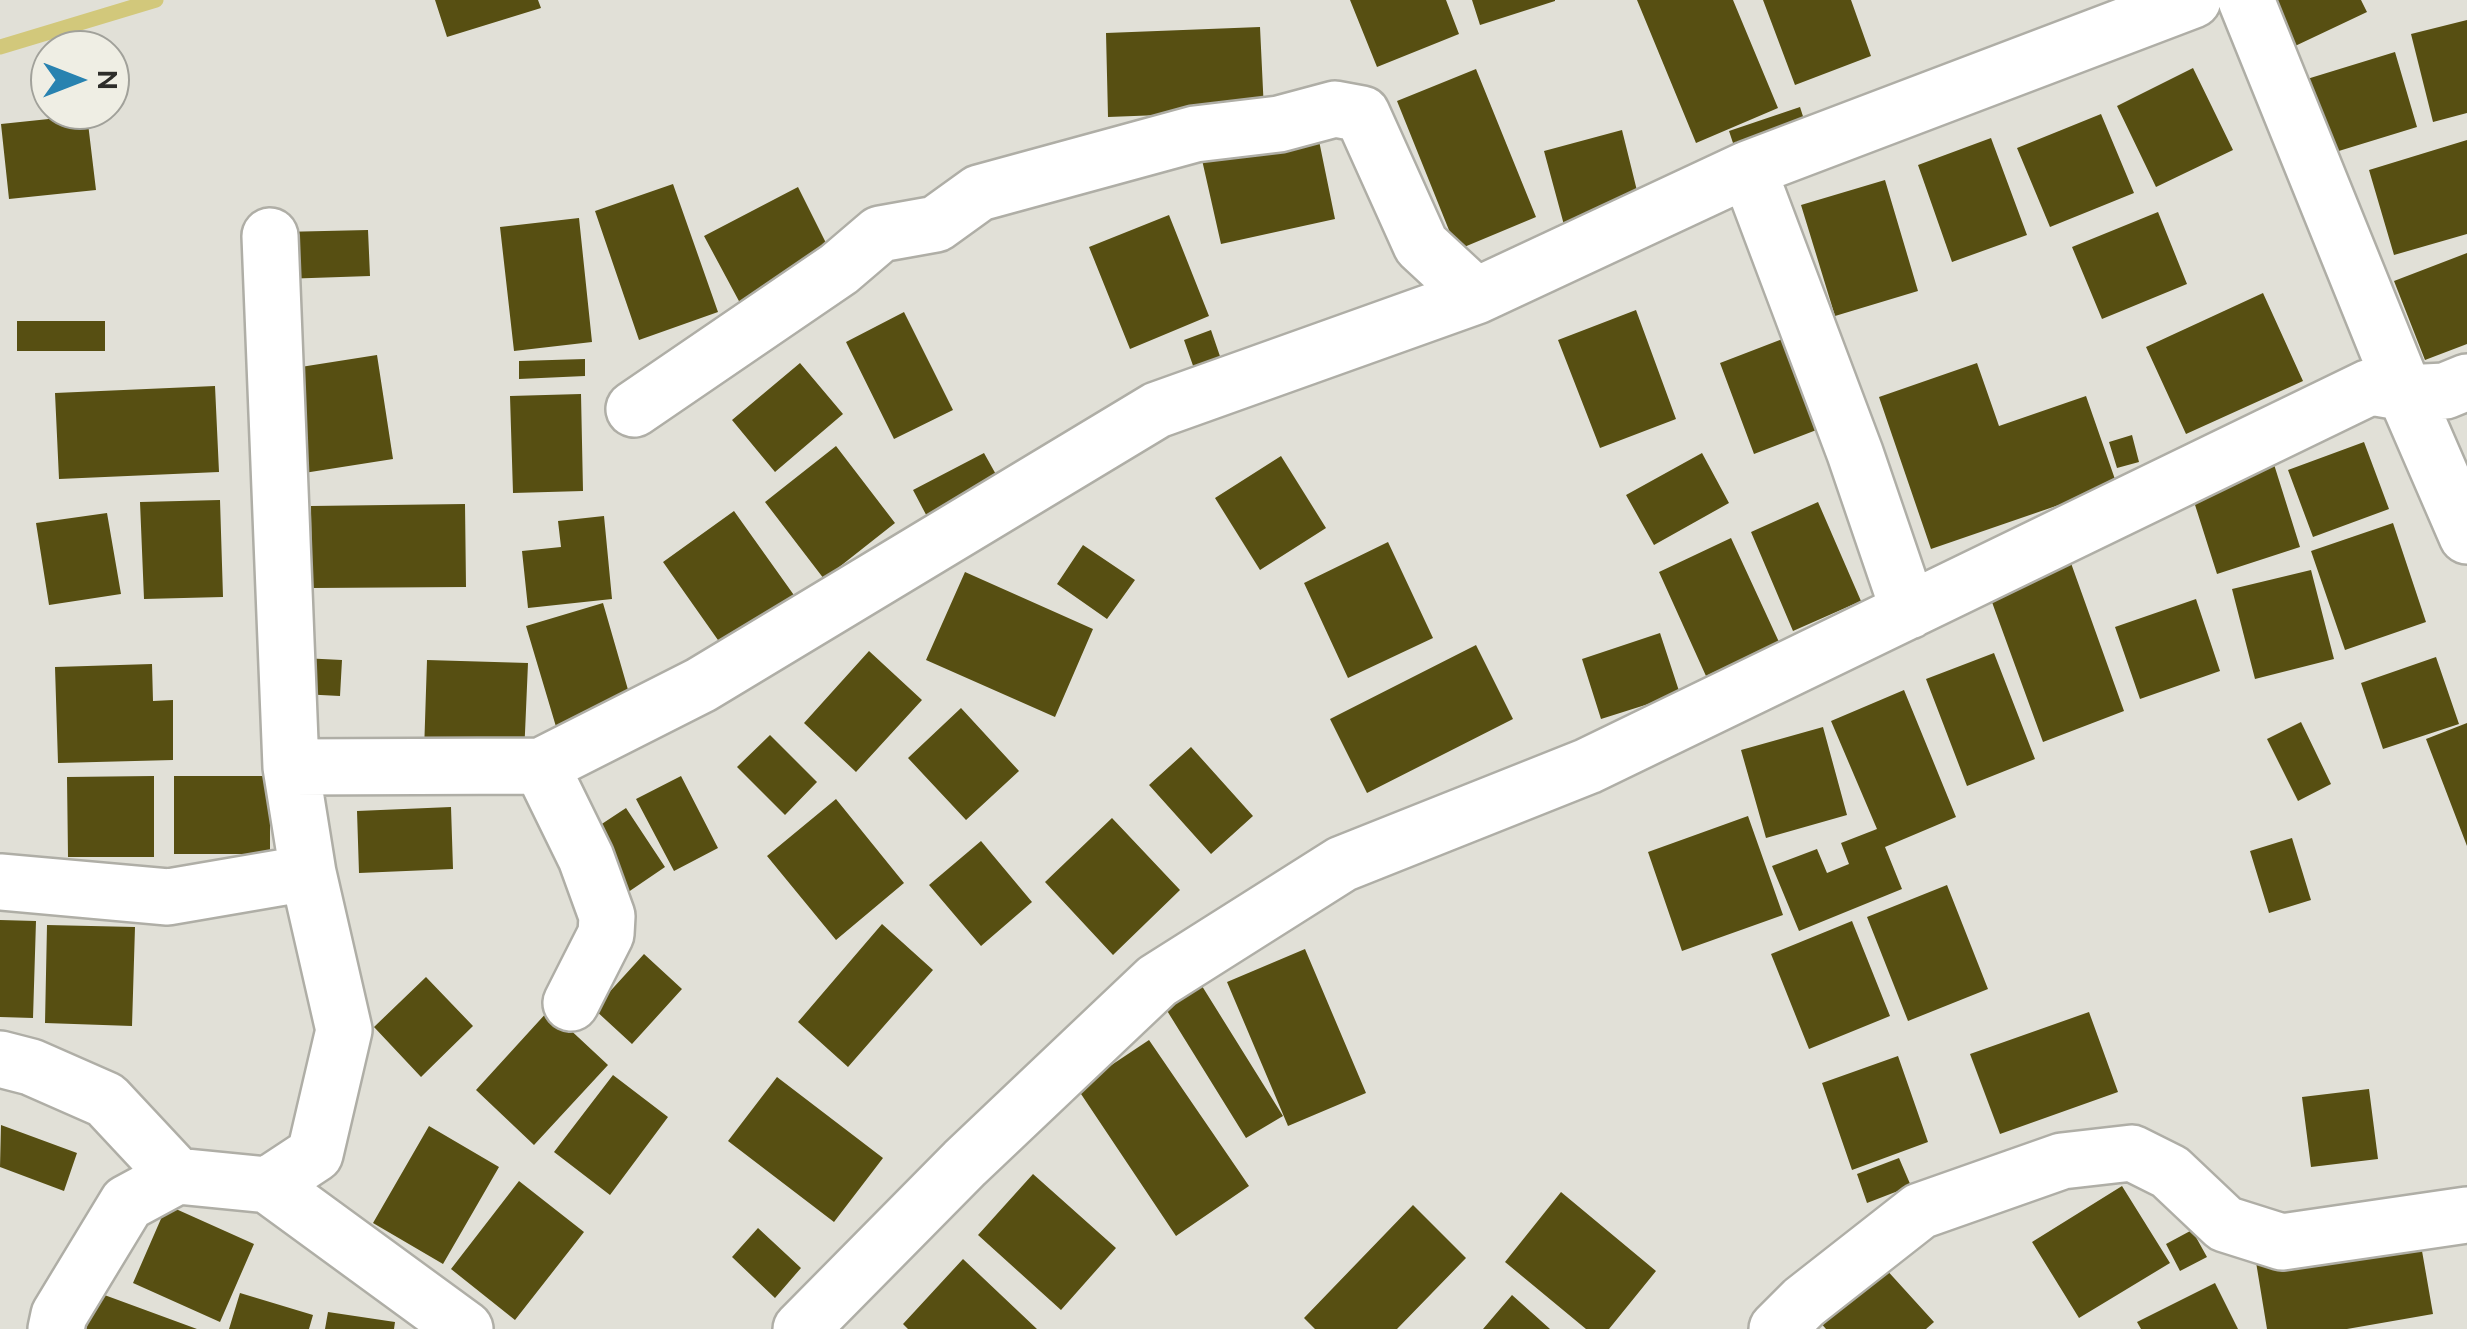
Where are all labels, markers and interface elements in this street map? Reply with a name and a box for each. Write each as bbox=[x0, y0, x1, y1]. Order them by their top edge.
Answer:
north arrow bbox=[30, 30, 130, 130]
text: N bbox=[93, 70, 124, 90]

